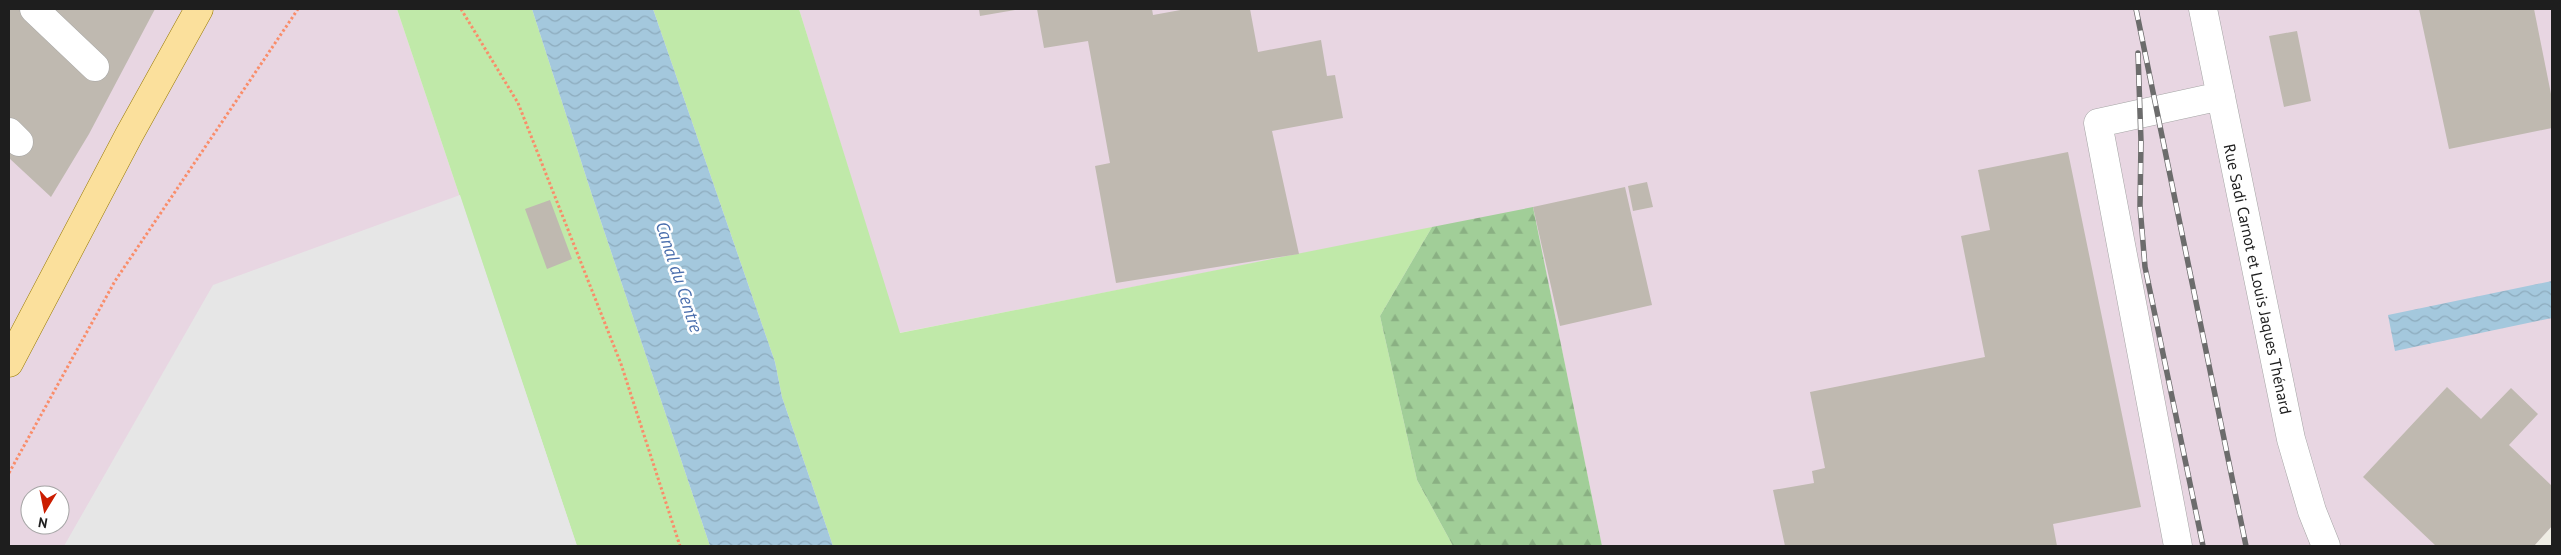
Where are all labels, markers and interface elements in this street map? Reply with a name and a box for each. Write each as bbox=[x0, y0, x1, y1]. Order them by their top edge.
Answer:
street label: Rue Sadi Carnot et Louis Jaques Thénard bbox=[2220, 142, 2296, 416]
water label: Canal du Centre bbox=[651, 218, 708, 336]
north arrow bbox=[20, 485, 70, 535]
text: N bbox=[37, 513, 49, 532]

